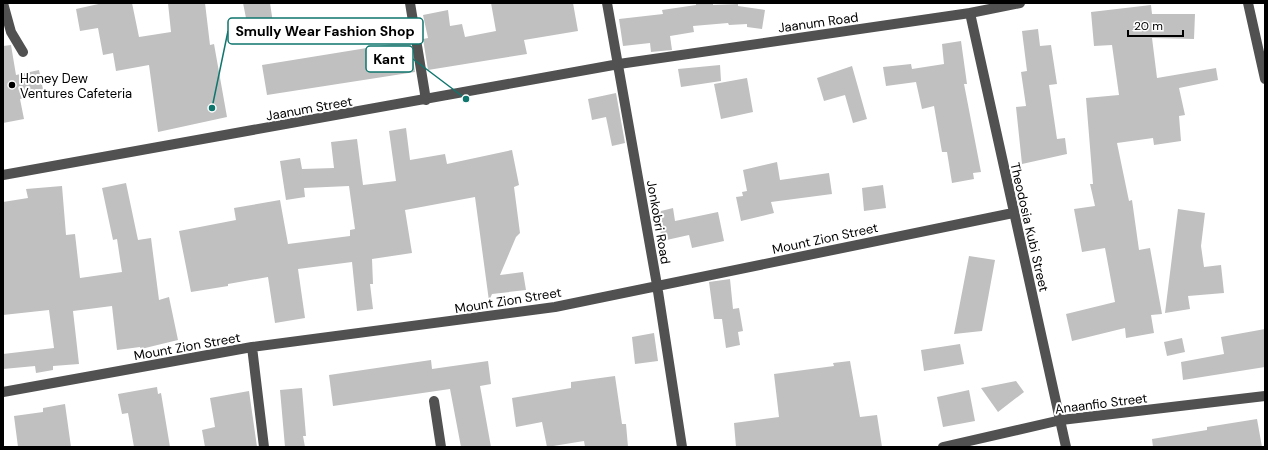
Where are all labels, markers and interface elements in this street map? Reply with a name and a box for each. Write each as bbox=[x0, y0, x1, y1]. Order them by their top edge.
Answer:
street label: Jaanum Road bbox=[777, 8, 859, 37]
scale bar bbox=[1128, 12, 1183, 38]
callout: Smully Wear Fashion Shop bbox=[228, 18, 423, 44]
text: 20 m bbox=[1134, 18, 1163, 34]
text: Smully Wear Fashion Shop bbox=[235, 22, 415, 40]
callout: Kant bbox=[366, 46, 413, 72]
text: Kant bbox=[373, 50, 405, 68]
place label: Honey Dew Ventures Cafeteria bbox=[20, 70, 132, 102]
marker: Honey Dew Ventures Cafeteria bbox=[7, 80, 17, 90]
street label: Jaanum Street bbox=[265, 93, 354, 124]
street label: Theodosia Kubi Street bbox=[1006, 161, 1053, 293]
street label: Jonkobri Road bbox=[643, 179, 674, 266]
street label: Mount Zion Street bbox=[771, 219, 880, 258]
street label: Mount Zion Street bbox=[454, 284, 563, 317]
street label: Mount Zion Street bbox=[133, 329, 242, 364]
street label: Anaanfio Street bbox=[1054, 389, 1148, 418]

